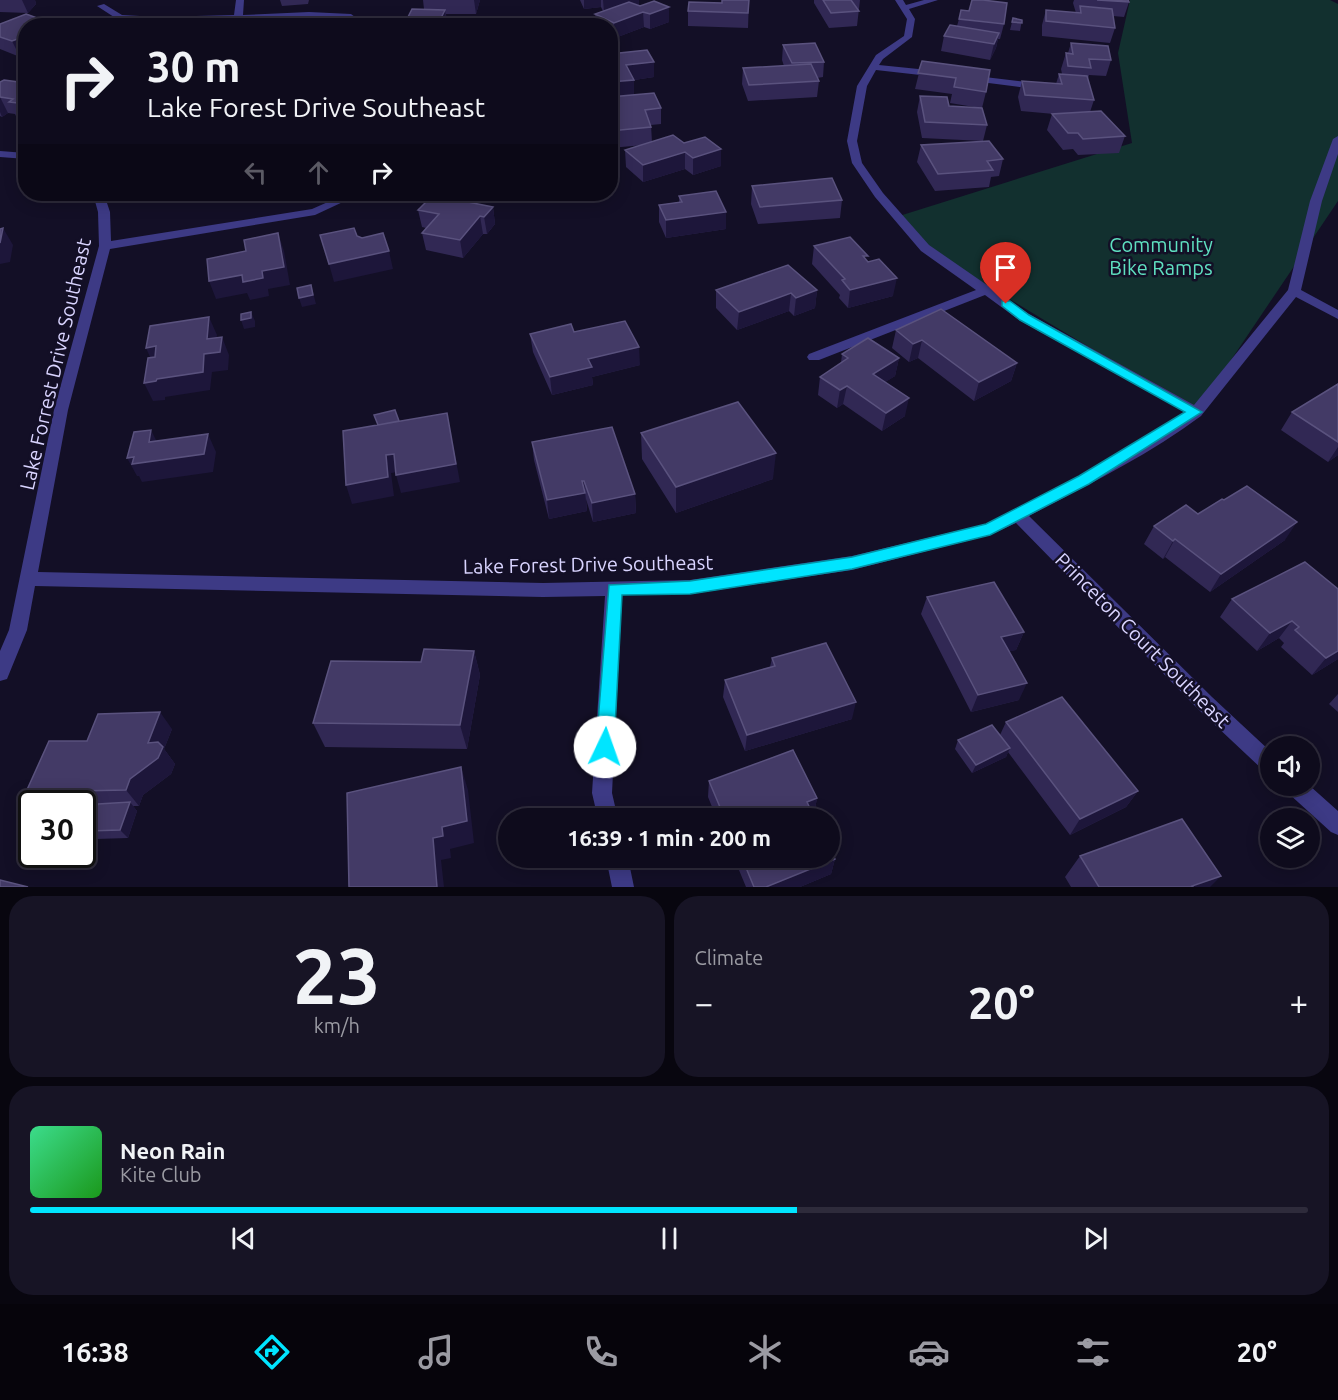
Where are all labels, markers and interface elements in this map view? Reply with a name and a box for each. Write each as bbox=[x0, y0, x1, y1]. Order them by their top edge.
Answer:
icon: right bbox=[48, 42, 126, 120]
text: 30 m bbox=[147, 43, 241, 90]
text: Lake Forest Drive Southeast bbox=[147, 92, 485, 122]
icon: left bbox=[239, 156, 272, 189]
icon: ahead bbox=[302, 156, 335, 189]
icon: right bbox=[365, 156, 398, 189]
park label: Community Bike Ramps bbox=[1109, 233, 1213, 279]
street label: Lake Forrest Drive Southeast bbox=[15, 236, 95, 492]
pin bbox=[980, 242, 1031, 304]
icon: arrive bbox=[989, 251, 1022, 284]
street label: Princeton Court Southeast bbox=[1051, 548, 1235, 732]
street label: Lake Forest Drive Southeast bbox=[463, 550, 714, 578]
position arrow bbox=[573, 715, 637, 779]
map controls bbox=[1260, 736, 1320, 868]
button: sound bbox=[1260, 736, 1320, 796]
speed limit sign: 30 bbox=[18, 790, 96, 868]
button: layers bbox=[1260, 808, 1320, 868]
text: 16:39 · 1 min · 200 m bbox=[567, 825, 771, 850]
text: 23 bbox=[293, 931, 381, 1019]
text: Climate bbox=[695, 946, 763, 969]
text: 20° bbox=[968, 977, 1035, 1028]
text: − bbox=[695, 984, 713, 1021]
text: + bbox=[1289, 984, 1308, 1021]
text: km/h bbox=[314, 1014, 360, 1037]
text: Neon Rain bbox=[120, 1138, 225, 1163]
text: Kite Club bbox=[120, 1163, 202, 1186]
icon: previous bbox=[227, 1222, 260, 1255]
icon: pause bbox=[653, 1222, 686, 1255]
icon: next bbox=[1079, 1222, 1112, 1255]
icon: directions bbox=[251, 1331, 293, 1373]
icon: music bbox=[415, 1331, 457, 1373]
icon: phone bbox=[580, 1331, 622, 1373]
icon: climate bbox=[744, 1331, 786, 1373]
icon: car bbox=[908, 1331, 950, 1373]
icon: filters bbox=[1072, 1331, 1114, 1373]
text: 16:38 bbox=[61, 1337, 129, 1367]
text: 20° bbox=[1237, 1337, 1277, 1367]

